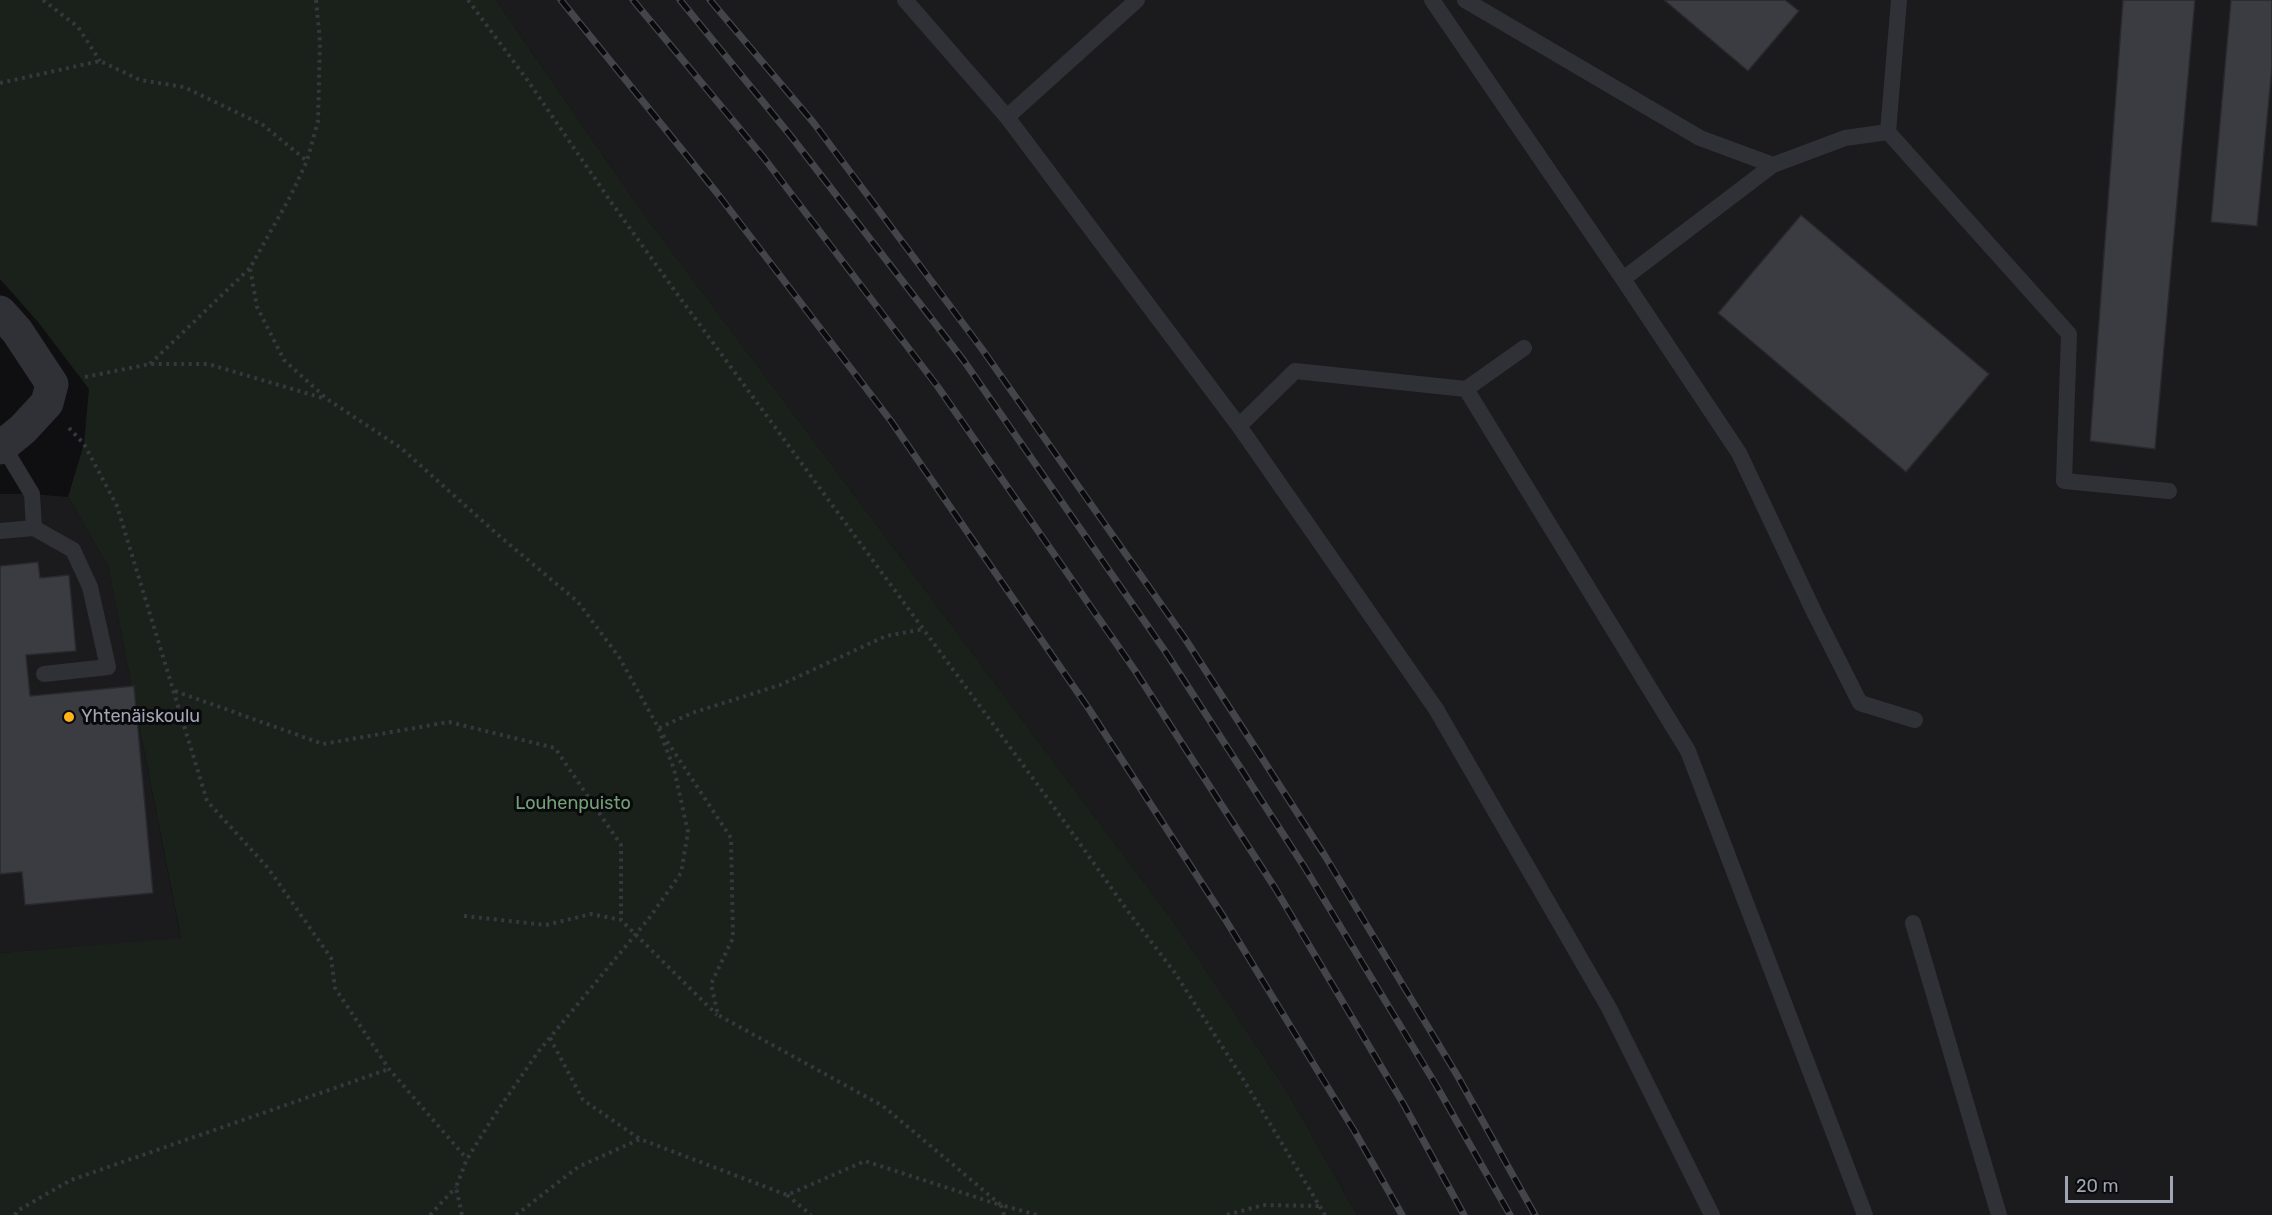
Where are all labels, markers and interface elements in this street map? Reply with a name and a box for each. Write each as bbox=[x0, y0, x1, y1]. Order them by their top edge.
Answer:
place label: Yhtenäiskoulu bbox=[81, 706, 200, 728]
marker: Yhtenäiskoulu bbox=[62, 710, 76, 724]
park label: Louhenpuisto bbox=[515, 793, 631, 815]
scale bar bbox=[2068, 1164, 2176, 1202]
text: 20 m bbox=[2076, 1175, 2118, 1197]

